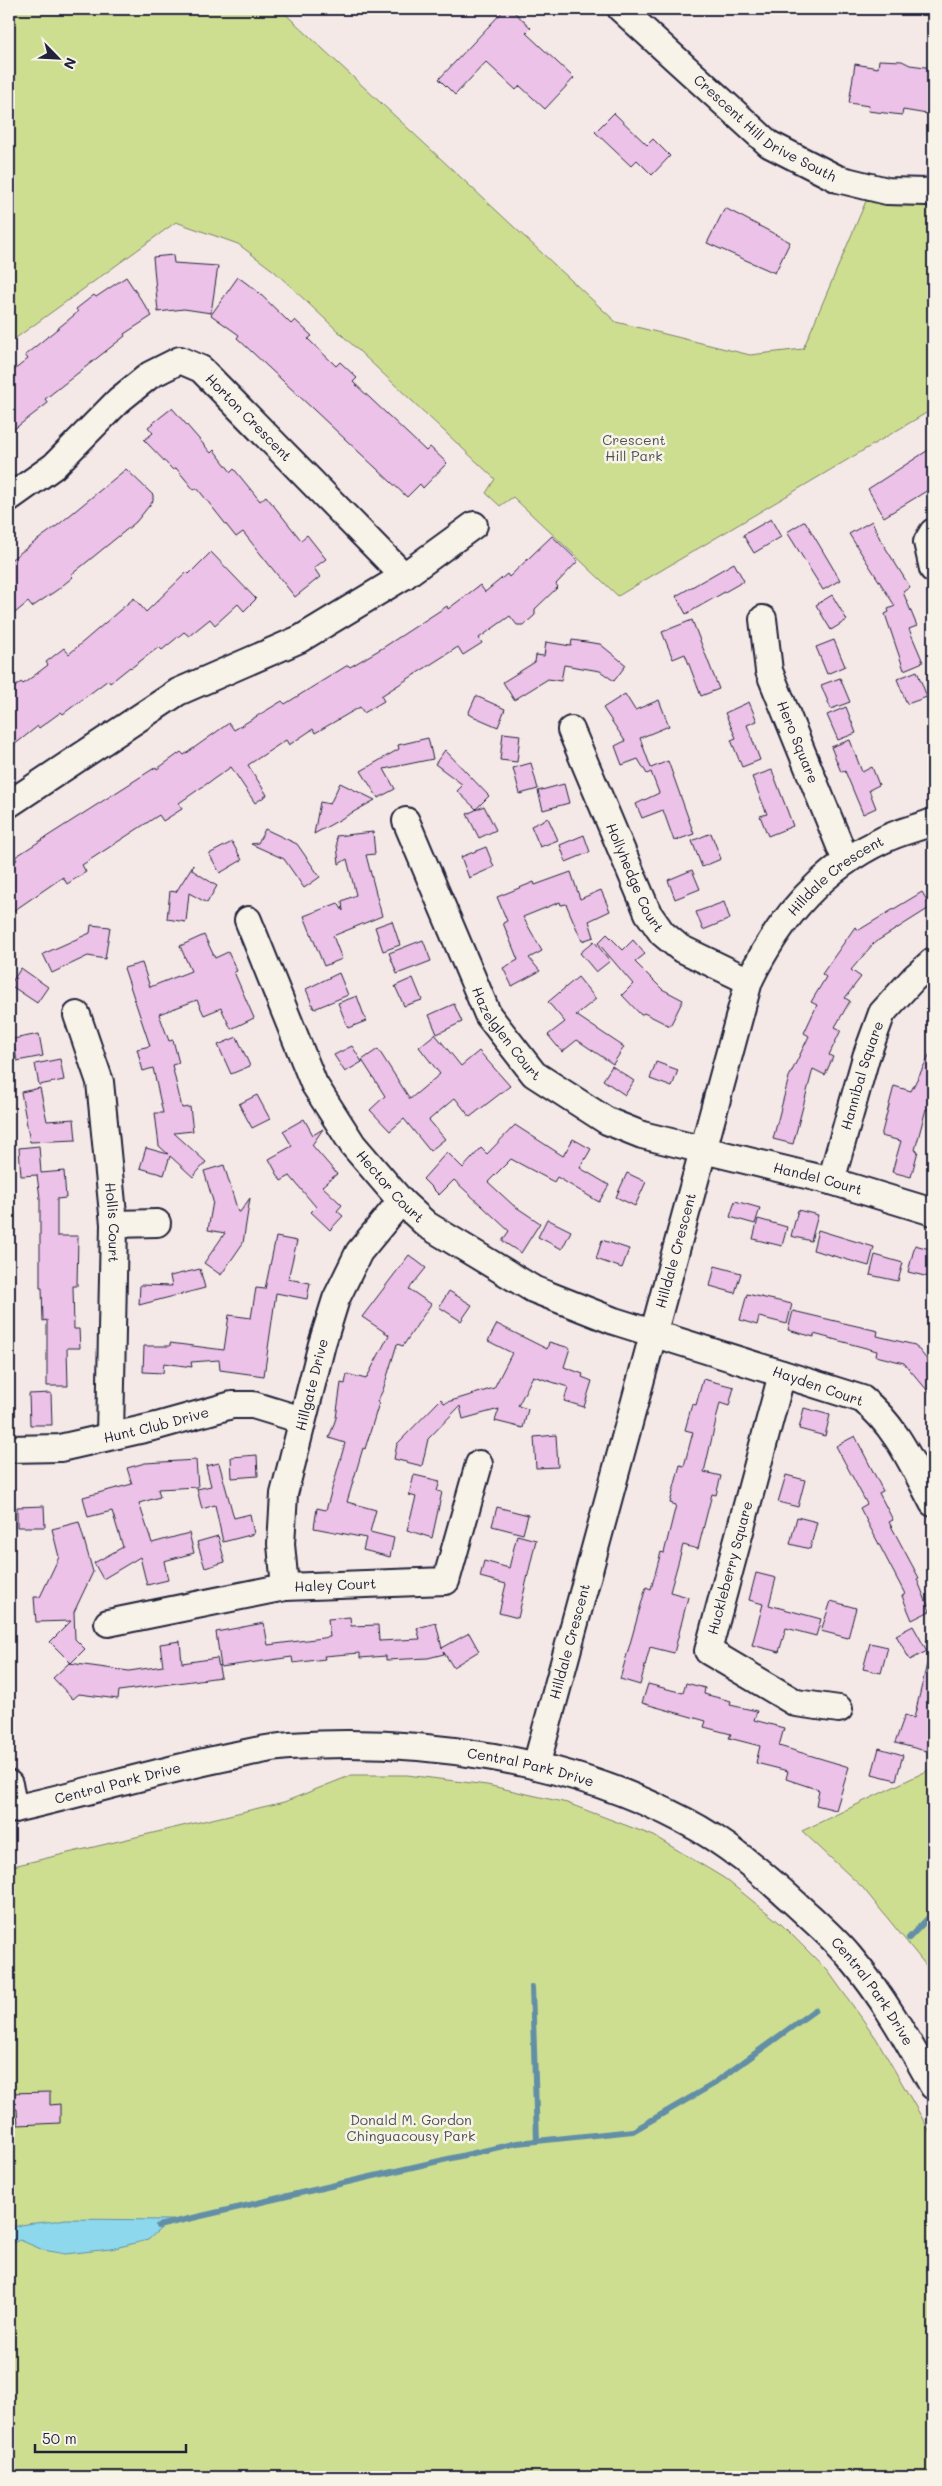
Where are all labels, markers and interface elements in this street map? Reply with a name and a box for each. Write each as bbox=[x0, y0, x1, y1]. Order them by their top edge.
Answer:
north arrow bbox=[32, 32, 82, 82]
text: N bbox=[59, 55, 81, 72]
street label: Crescent Hill Drive South bbox=[690, 70, 840, 186]
street label: Horton Crescent bbox=[202, 369, 296, 465]
park label: Crescent Hill Park bbox=[602, 430, 666, 465]
street label: Hero Square bbox=[773, 698, 823, 786]
street label: Hollyhedge Court bbox=[602, 820, 669, 936]
street label: Hilldale Crescent bbox=[783, 831, 887, 920]
street label: Hazelglen Court bbox=[468, 984, 544, 1085]
street label: Hannibal Square bbox=[836, 1018, 887, 1132]
street label: Hector Court bbox=[353, 1146, 428, 1227]
street label: Handel Court bbox=[771, 1157, 865, 1199]
street label: Hollis Court bbox=[101, 1182, 124, 1263]
street label: Hilldale Crescent bbox=[651, 1191, 700, 1310]
street label: Hillgate Drive bbox=[290, 1336, 332, 1433]
street label: Hayden Court bbox=[770, 1361, 866, 1410]
street label: Hunt Club Drive bbox=[102, 1402, 211, 1447]
street label: Huckleberry Square bbox=[703, 1499, 757, 1637]
street label: Haley Court bbox=[294, 1574, 377, 1596]
street label: Hilldale Crescent bbox=[545, 1581, 594, 1701]
street label: Central Park Drive bbox=[466, 1743, 597, 1791]
street label: Central Park Drive bbox=[53, 1758, 183, 1808]
street label: Central Park Drive bbox=[827, 1933, 918, 2049]
park label: Donald M. Gordon Chinguacousy Park bbox=[347, 2110, 475, 2145]
scale bar bbox=[35, 2421, 186, 2453]
text: 50 m bbox=[42, 2428, 77, 2448]

